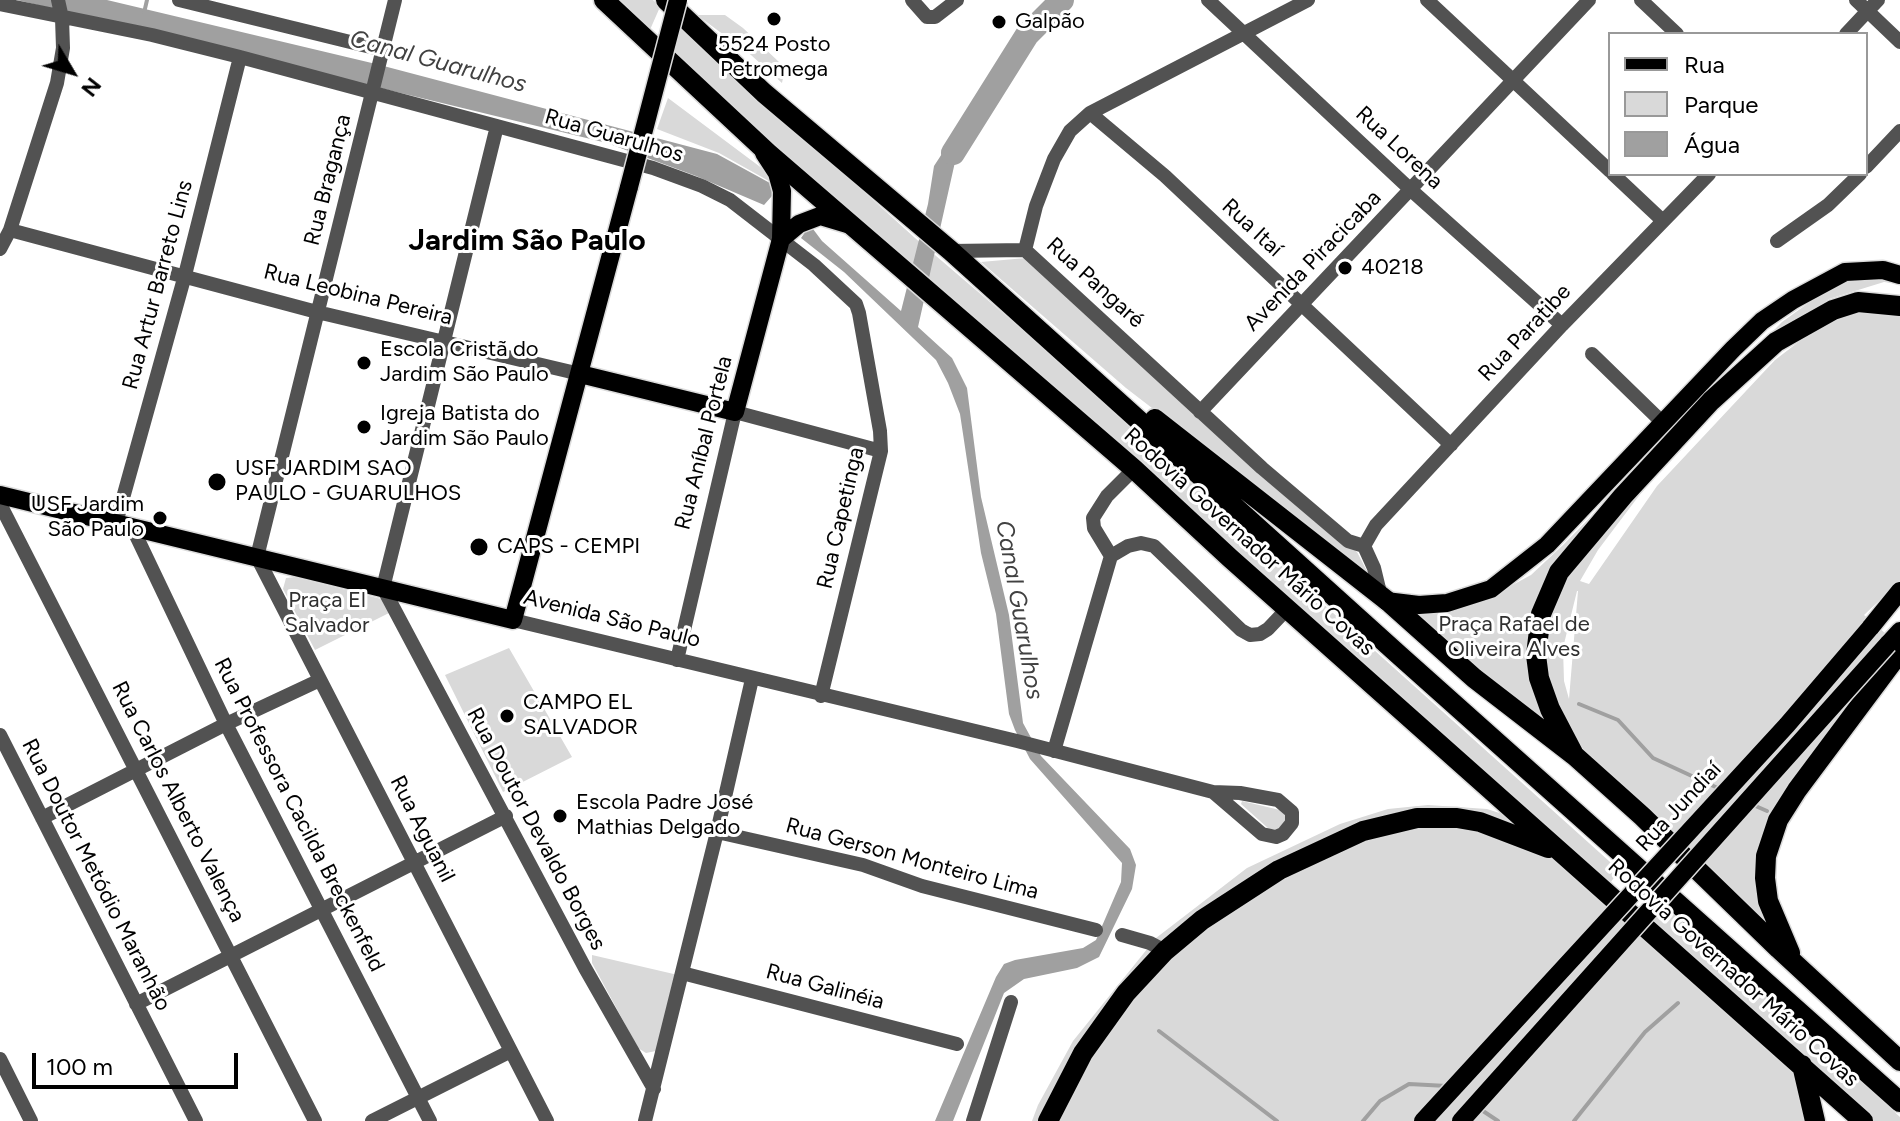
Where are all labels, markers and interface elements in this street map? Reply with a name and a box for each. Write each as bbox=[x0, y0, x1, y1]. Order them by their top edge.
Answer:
place label: Galpão bbox=[1015, 9, 1085, 35]
marker: 5524 Posto Petromega bbox=[765, 10, 783, 28]
marker: Galpão bbox=[990, 13, 1008, 31]
water label: Canal Guarulhos bbox=[347, 25, 529, 99]
north arrow bbox=[32, 32, 112, 112]
place label: 5524 Posto Petromega bbox=[717, 32, 831, 84]
legend bbox=[1608, 32, 1868, 176]
text: Rua bbox=[1684, 50, 1725, 79]
text: N bbox=[75, 72, 107, 102]
text: Parque bbox=[1684, 90, 1758, 119]
street label: Rua Lorena bbox=[1350, 101, 1448, 195]
street label: Rua Guarulhos bbox=[542, 104, 686, 168]
street label: Rua Bragança bbox=[299, 112, 357, 248]
text: Água bbox=[1684, 130, 1740, 159]
street label: Rua Artur Barreto Lins bbox=[117, 177, 199, 393]
street label: Avenida Piracicaba bbox=[1239, 185, 1387, 337]
street label: Rua Itaí bbox=[1216, 193, 1288, 263]
district label: Jardim São Paulo bbox=[408, 223, 646, 259]
street label: Rua Pangaré bbox=[1041, 232, 1149, 334]
place label: 40218 bbox=[1361, 255, 1424, 281]
street label: Rua Leobina Pereira bbox=[261, 259, 455, 331]
marker: 40218 bbox=[1336, 259, 1354, 277]
street label: Rua Paratibe bbox=[1473, 279, 1577, 387]
place label: Escola Cristã do Jardim São Paulo bbox=[380, 337, 549, 388]
street label: Rua Aníbal Portela bbox=[670, 353, 738, 533]
marker: Escola Cristã do Jardim São Paulo bbox=[355, 354, 373, 372]
place label: Igreja Batista do Jardim São Paulo bbox=[380, 401, 549, 452]
marker: Igreja Batista do Jardim São Paulo bbox=[355, 418, 373, 436]
street label: Rodovia Governador Mário Covas bbox=[1118, 422, 1380, 662]
street label: Rua Capetinga bbox=[812, 445, 870, 591]
place label: USF JARDIM SAO PAULO - GUARULHOS bbox=[235, 456, 461, 508]
marker: USF JARDIM SAO PAULO - GUARULHOS bbox=[206, 471, 228, 493]
place label: USF Jardim São Paulo bbox=[31, 492, 144, 544]
marker: USF Jardim São Paulo bbox=[151, 509, 169, 527]
water label: Canal Guarulhos bbox=[989, 518, 1049, 702]
place label: CAPS - CEMPI bbox=[497, 534, 640, 560]
marker: CAPS - CEMPI bbox=[468, 536, 490, 558]
street label: Avenida São Paulo bbox=[521, 584, 703, 654]
park label: Praça El Salvador bbox=[284, 588, 370, 640]
park label: Praça Rafael de Oliveira Alves bbox=[1438, 612, 1590, 664]
street label: Rua Professora Cacilda Breckenfeld bbox=[208, 654, 390, 976]
street label: Rua Carlos Alberto Valença bbox=[106, 677, 250, 927]
place label: CAMPO EL SALVADOR bbox=[523, 690, 638, 742]
street label: Rua Doutor Devaldo Borges bbox=[461, 703, 611, 955]
marker: CAMPO EL SALVADOR bbox=[498, 707, 516, 725]
street label: Rua Doutor Metódio Maranhão bbox=[16, 735, 176, 1015]
street label: Rua Jundiaí bbox=[1631, 757, 1727, 857]
street label: Rua Aguanil bbox=[384, 771, 460, 887]
place label: Escola Padre José Mathias Delgado bbox=[576, 790, 753, 842]
marker: Escola Padre José Mathias Delgado bbox=[551, 807, 569, 825]
street label: Rua Gerson Monteiro Lima bbox=[783, 813, 1041, 905]
street label: Rodovia Governador Mário Covas bbox=[1602, 853, 1864, 1093]
street label: Rua Galinéia bbox=[763, 959, 887, 1015]
scale bar bbox=[36, 1037, 242, 1087]
text: 100 m bbox=[46, 1052, 113, 1081]

